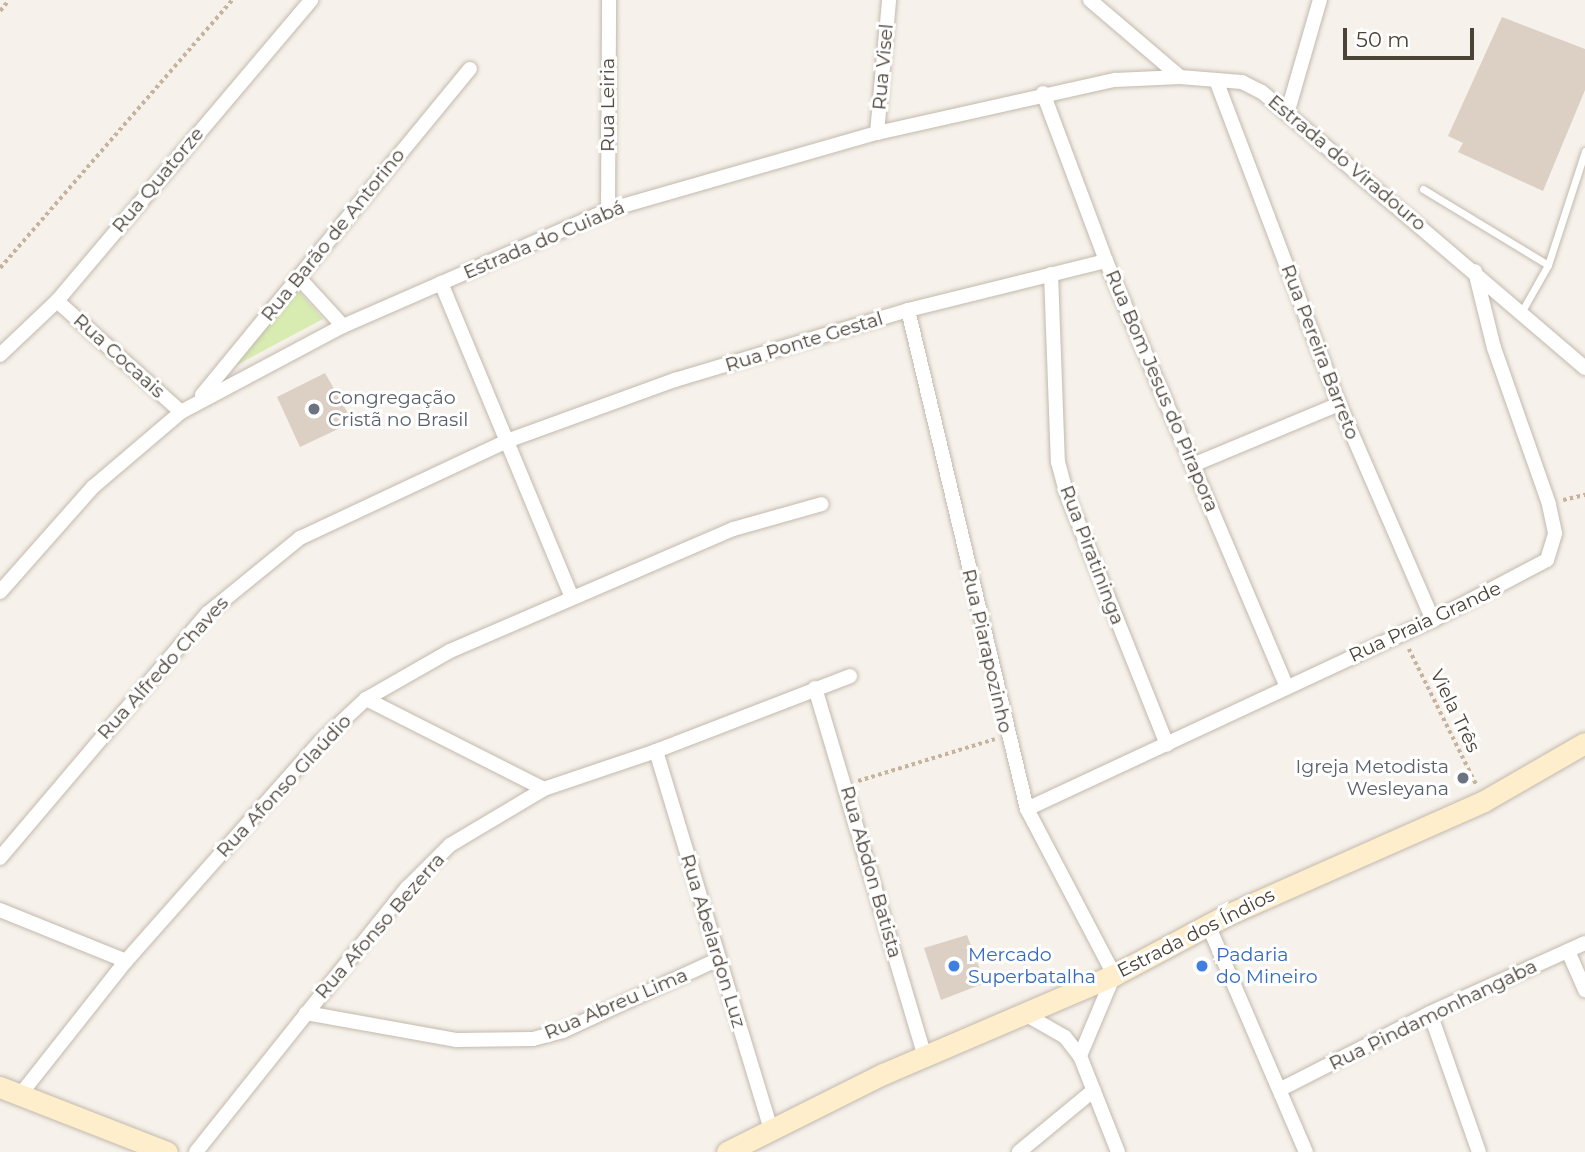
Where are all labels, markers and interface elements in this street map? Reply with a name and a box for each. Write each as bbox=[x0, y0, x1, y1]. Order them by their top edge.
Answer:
scale bar bbox=[1347, 14, 1478, 58]
street label: Rua Visel bbox=[868, 23, 898, 111]
text: 50 m bbox=[1356, 27, 1410, 52]
street label: Rua Leiria bbox=[597, 58, 619, 152]
street label: Estrada do Viradouro bbox=[1263, 90, 1431, 236]
street label: Rua Quatorze bbox=[107, 123, 209, 237]
street label: Rua Barão de Antorino bbox=[256, 144, 410, 326]
street label: Estrada do Cuiabá bbox=[460, 196, 628, 284]
street label: Rua Pereira Barreto bbox=[1276, 261, 1364, 443]
street label: Rua Bom Jesus do Pirapora bbox=[1101, 267, 1223, 515]
street label: Rua Ponte Gestal bbox=[722, 307, 886, 377]
street label: Rua Cocaais bbox=[69, 309, 169, 403]
place label: Congregação Cristã no Brasil bbox=[328, 387, 468, 431]
marker: Congregação Cristã no Brasil bbox=[306, 401, 322, 417]
street label: Rua Piratininga bbox=[1055, 482, 1129, 628]
street label: Rua Piarapozinho bbox=[957, 567, 1017, 735]
street label: Rua Praia Grande bbox=[1345, 577, 1505, 667]
street label: Rua Alfredo Chaves bbox=[93, 592, 233, 744]
street label: Viela Três bbox=[1425, 666, 1485, 756]
street label: Rua Afonso Glaúdio bbox=[212, 710, 356, 862]
place label: Igreja Metodista Wesleyana bbox=[1295, 756, 1449, 800]
marker: Igreja Metodista Wesleyana bbox=[1455, 770, 1471, 786]
street label: Rua Abdon Batista bbox=[836, 783, 906, 961]
street label: Rua Afonso Bezerra bbox=[310, 848, 450, 1004]
street label: Rua Abelardon Luz bbox=[676, 851, 750, 1031]
street label: Estrada dos Índios bbox=[1114, 883, 1278, 983]
place label: Mercado Superbatalha bbox=[968, 944, 1096, 988]
place label: Padaria do Mineiro bbox=[1216, 944, 1318, 988]
street label: Rua Pindamonhangaba bbox=[1325, 955, 1541, 1075]
marker: Mercado Superbatalha bbox=[946, 958, 962, 974]
marker: Padaria do Mineiro bbox=[1194, 958, 1210, 974]
street label: Rua Abreu Lima bbox=[541, 964, 691, 1044]

